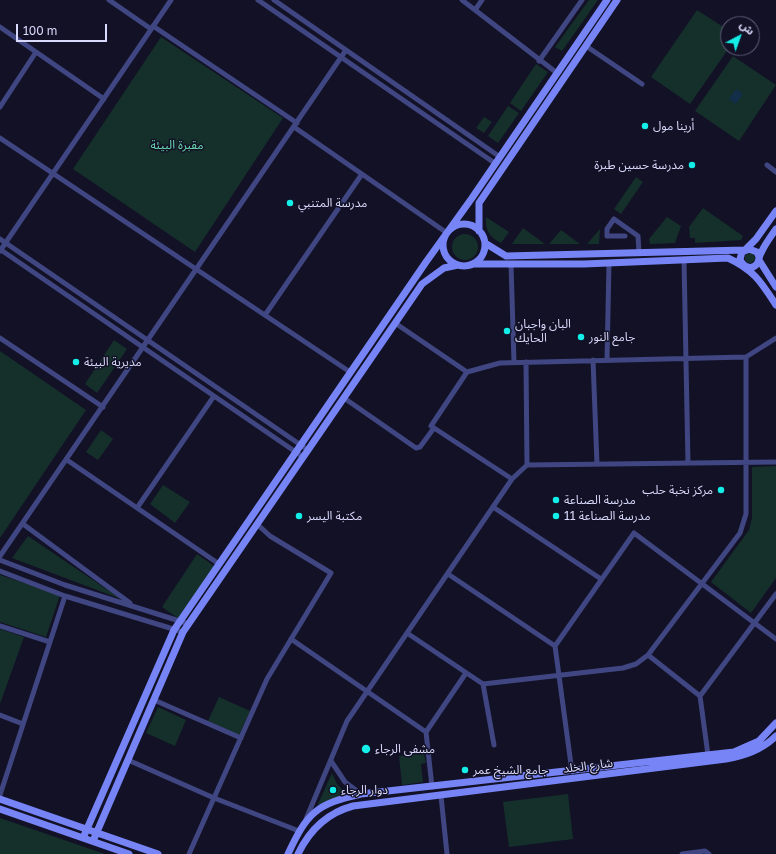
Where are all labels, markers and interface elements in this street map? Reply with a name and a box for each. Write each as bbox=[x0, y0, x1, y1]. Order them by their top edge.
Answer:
scale bar bbox=[18, 16, 109, 42]
north arrow bbox=[720, 16, 760, 56]
text: ش bbox=[738, 17, 757, 37]
text: 100 m bbox=[23, 23, 57, 38]
place label: أرينا مول bbox=[653, 119, 694, 133]
marker: أرينا مول bbox=[640, 121, 650, 131]
park label: مقبرة البيئة bbox=[150, 138, 204, 152]
place label: مدرسة حسين طبرة bbox=[594, 158, 684, 172]
marker: مدرسة حسين طبرة bbox=[687, 160, 697, 170]
place label: مدرسة المتنبي bbox=[298, 196, 367, 210]
marker: مدرسة المتنبي bbox=[285, 198, 295, 208]
place label: البان واجبان الحايك bbox=[515, 317, 571, 345]
marker: البان واجبان الحايك bbox=[502, 326, 512, 336]
place label: جامع النور bbox=[589, 330, 635, 344]
marker: جامع النور bbox=[576, 332, 586, 342]
place label: مديرية البيئة bbox=[84, 355, 142, 369]
marker: مديرية البيئة bbox=[71, 357, 81, 367]
place label: مركز نخبة حلب bbox=[642, 483, 713, 497]
marker: مركز نخبة حلب bbox=[716, 485, 726, 495]
place label: مدرسة الصناعة bbox=[564, 493, 636, 507]
marker: مدرسة الصناعة bbox=[551, 495, 561, 505]
place label: مكتبة اليسر bbox=[307, 509, 362, 523]
place label: مدرسة الصناعة 11 bbox=[564, 509, 650, 523]
marker: مكتبة اليسر bbox=[294, 511, 304, 521]
marker: مدرسة الصناعة 11 bbox=[551, 511, 561, 521]
place label: مشفى الرجاء bbox=[375, 742, 435, 756]
marker: مشفى الرجاء bbox=[360, 743, 372, 755]
street label: شارع الخلد bbox=[562, 756, 614, 776]
place label: جامع الشيخ عمر bbox=[473, 763, 548, 777]
marker: جامع الشيخ عمر bbox=[460, 765, 470, 775]
place label: دوار الرجاء bbox=[341, 783, 388, 797]
marker: دوار الرجاء bbox=[328, 785, 338, 795]

